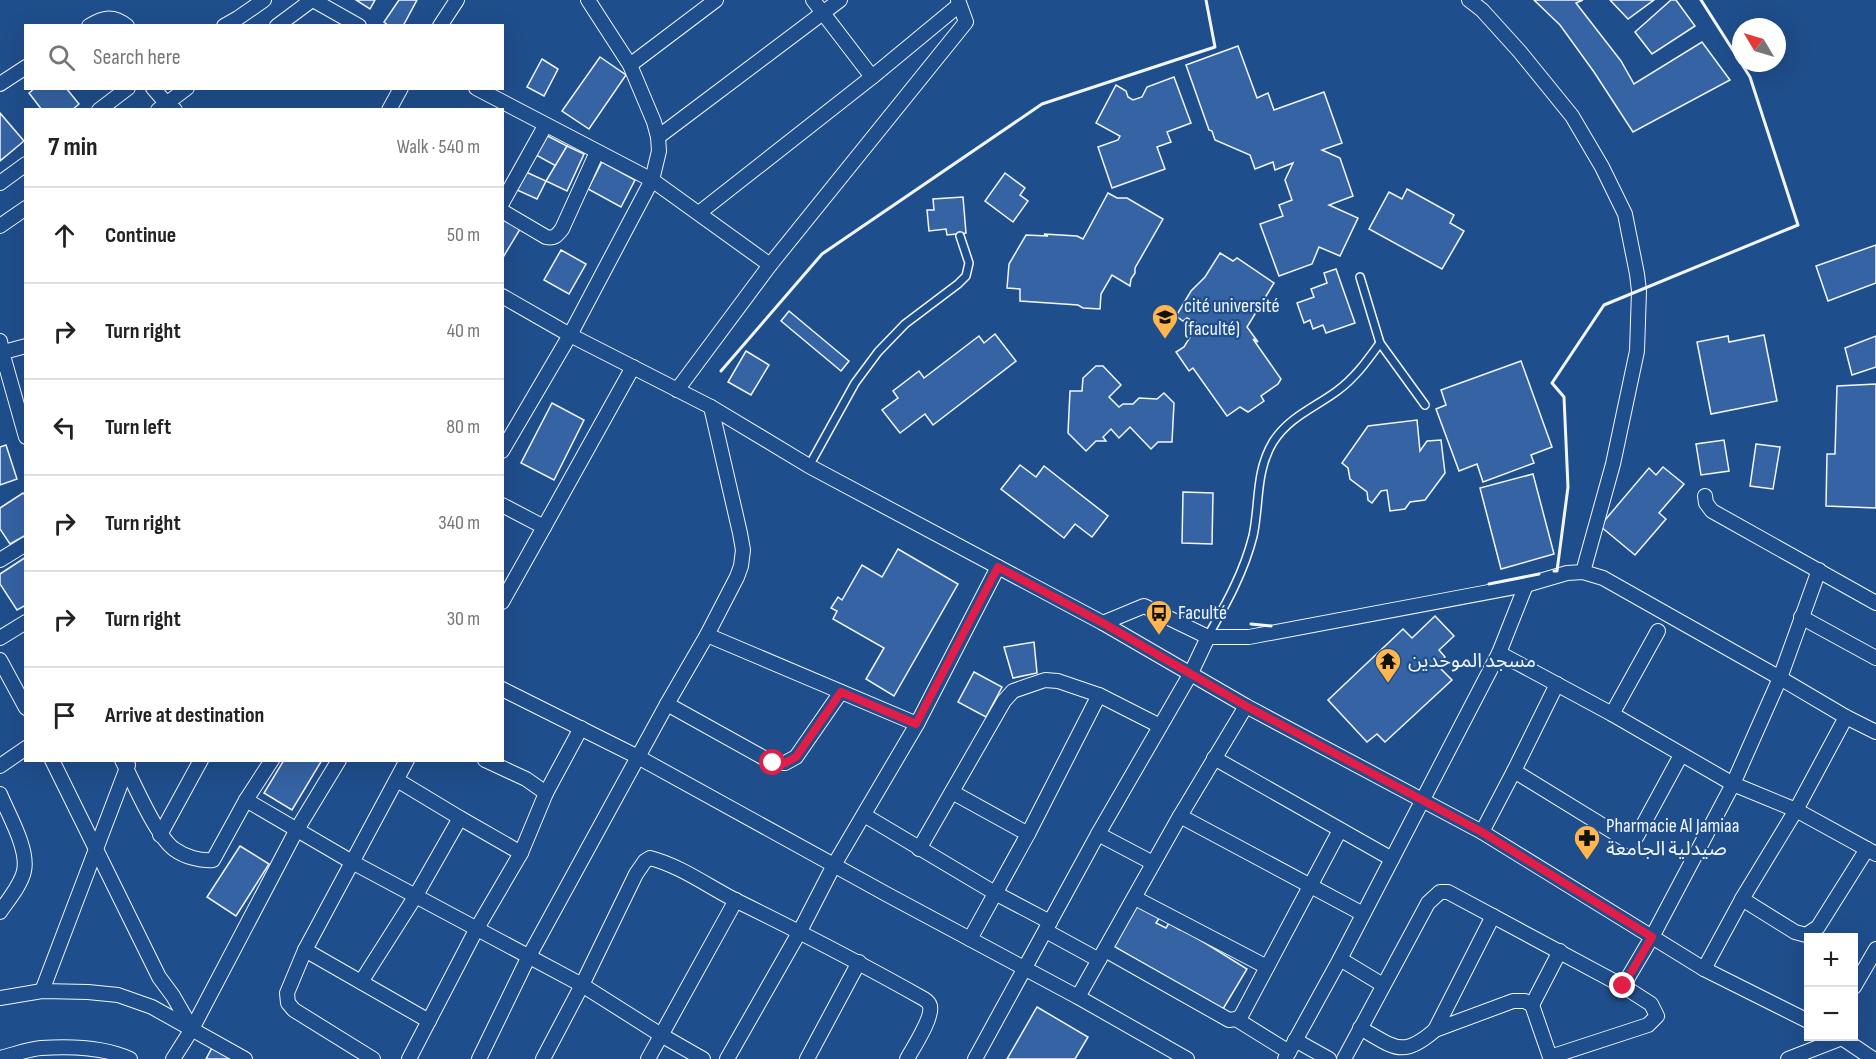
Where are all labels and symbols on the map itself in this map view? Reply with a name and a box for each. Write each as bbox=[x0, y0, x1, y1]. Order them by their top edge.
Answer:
north arrow bbox=[1732, 18, 1786, 72]
place label: cité université (faculté) bbox=[1184, 294, 1279, 341]
school or university icon: cité université (faculté) bbox=[1150, 302, 1180, 340]
bus stop icon: Faculté bbox=[1144, 598, 1174, 636]
place label: Faculté bbox=[1178, 601, 1227, 625]
temple icon: مسجد الموحدين bbox=[1373, 646, 1403, 684]
place label: مسجد الموحدين bbox=[1408, 649, 1536, 673]
route start bbox=[759, 749, 785, 775]
place label: Pharmacie Al Jamiaa صيدلية الجامعة bbox=[1606, 814, 1739, 861]
pharmacy icon: Pharmacie Al Jamiaa صيدلية الجامعة bbox=[1572, 823, 1602, 861]
route end bbox=[1609, 972, 1635, 998]

